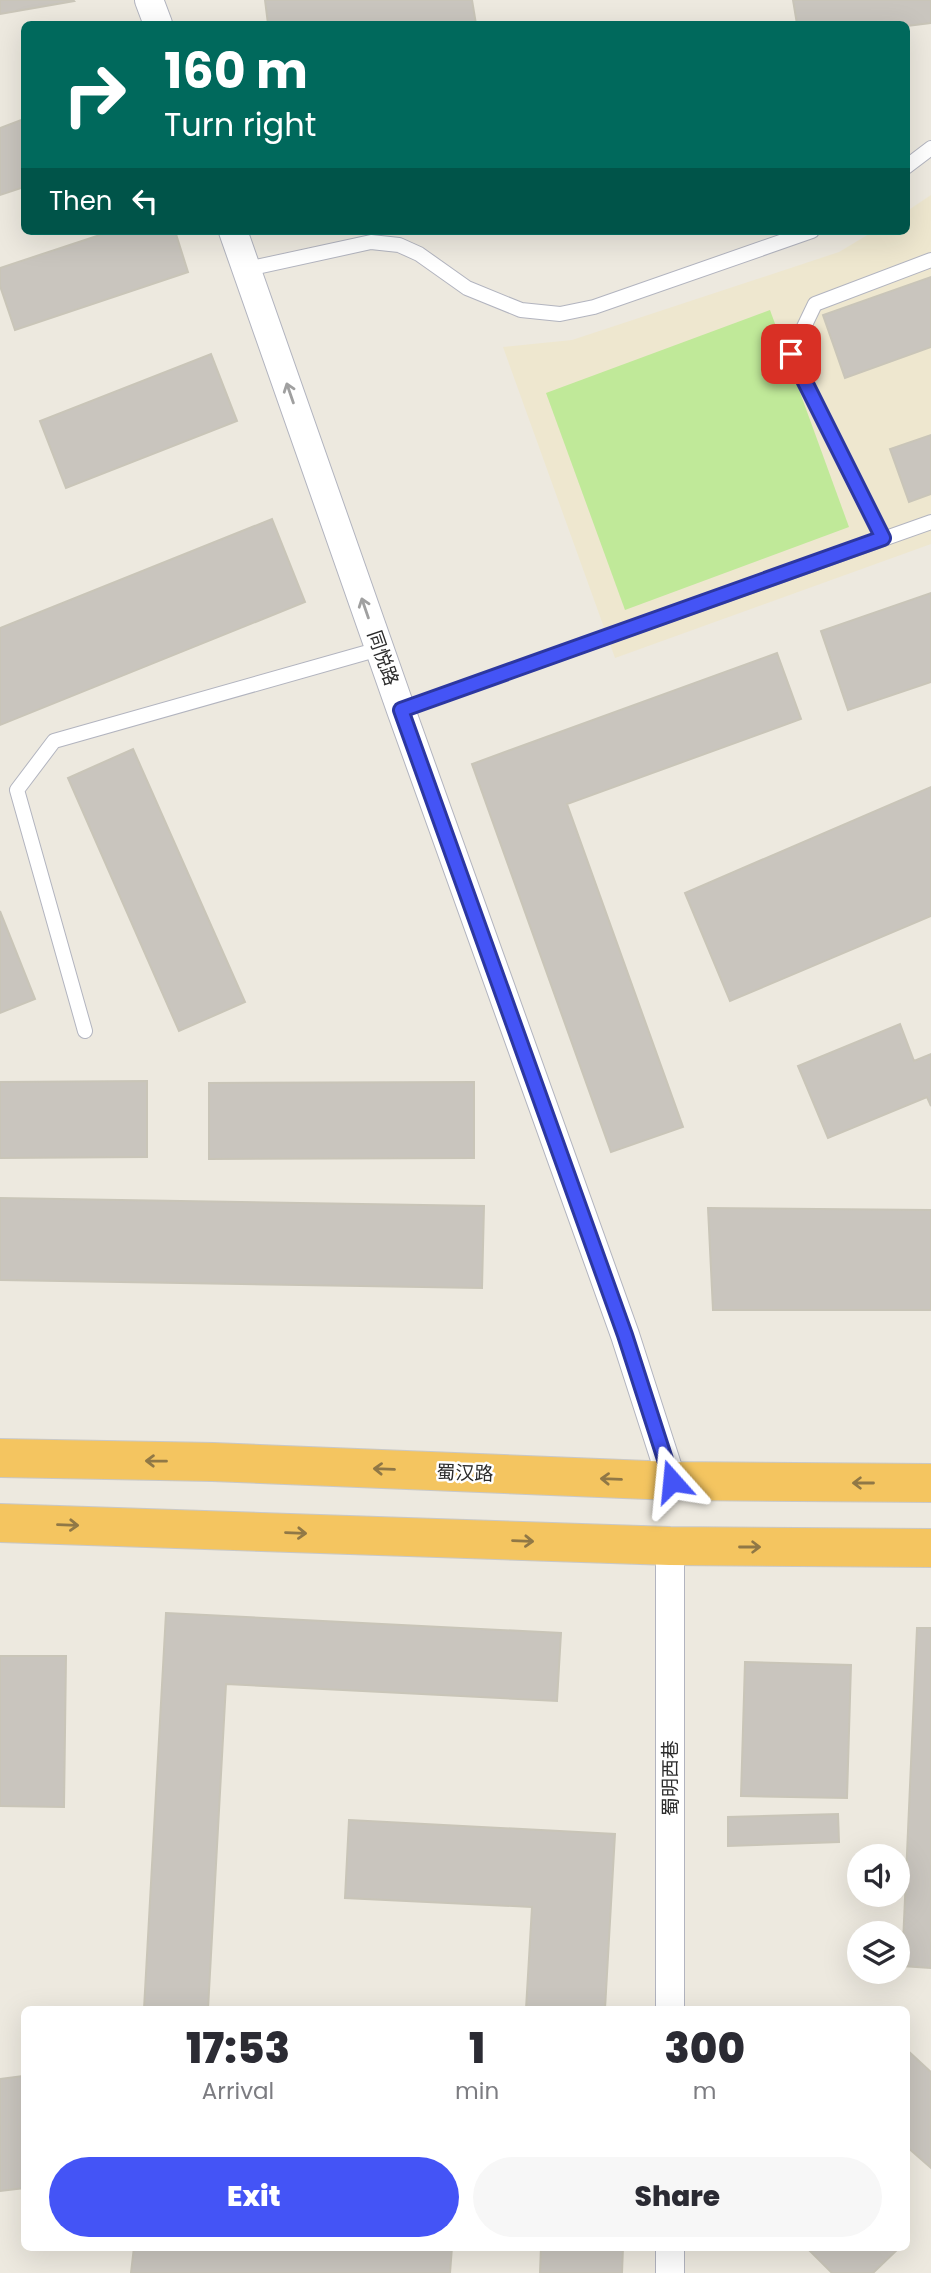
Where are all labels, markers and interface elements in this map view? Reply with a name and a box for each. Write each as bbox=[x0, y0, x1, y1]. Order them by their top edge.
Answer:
text: 160 m bbox=[164, 37, 308, 105]
icon: right bbox=[49, 49, 140, 140]
text: Turn right bbox=[164, 102, 316, 147]
icon: left bbox=[126, 182, 164, 220]
text: Then bbox=[49, 183, 112, 219]
pin bbox=[761, 324, 821, 384]
icon: arrive bbox=[772, 335, 810, 373]
one-way arrow bbox=[283, 383, 295, 405]
one-way arrow bbox=[358, 598, 370, 620]
street label: 同悦路 bbox=[361, 627, 405, 689]
position arrow bbox=[635, 1444, 709, 1518]
one-way arrow bbox=[145, 1455, 168, 1468]
street label: 蜀汉路 bbox=[436, 1459, 494, 1487]
one-way arrow bbox=[372, 1463, 395, 1476]
one-way arrow bbox=[600, 1472, 623, 1485]
one-way arrow bbox=[852, 1476, 875, 1490]
one-way arrow bbox=[56, 1519, 79, 1532]
one-way arrow bbox=[284, 1527, 307, 1540]
one-way arrow bbox=[511, 1534, 534, 1548]
one-way arrow bbox=[739, 1540, 762, 1554]
street label: 蜀明西巷 bbox=[657, 1740, 684, 1816]
map controls bbox=[847, 1844, 910, 1984]
button: sound bbox=[847, 1844, 910, 1907]
button: layers bbox=[847, 1921, 910, 1984]
text: 17:53 bbox=[186, 2019, 290, 2078]
text: 1 bbox=[469, 2019, 485, 2078]
text: 300 bbox=[664, 2019, 745, 2078]
text: Arrival bbox=[202, 2075, 274, 2107]
text: min bbox=[455, 2075, 499, 2107]
text: m bbox=[693, 2075, 716, 2107]
button: Exit bbox=[49, 2157, 459, 2237]
button: Share bbox=[473, 2157, 882, 2237]

